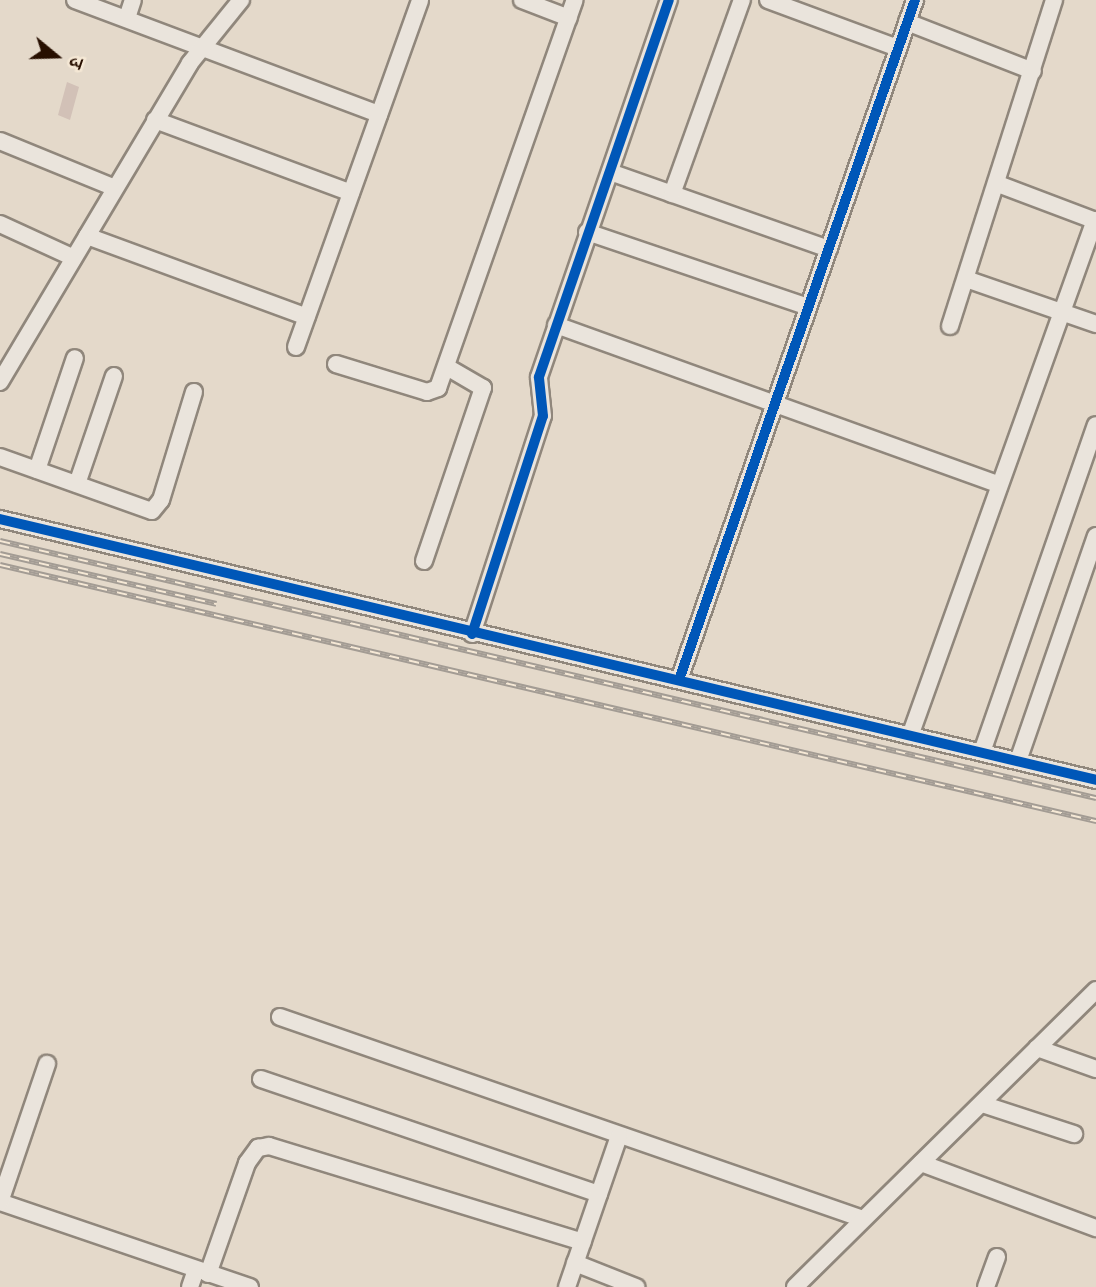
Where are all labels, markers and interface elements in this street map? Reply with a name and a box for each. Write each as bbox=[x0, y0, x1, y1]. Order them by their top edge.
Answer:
north arrow bbox=[21, 21, 91, 91]
text: उ bbox=[63, 54, 89, 71]

